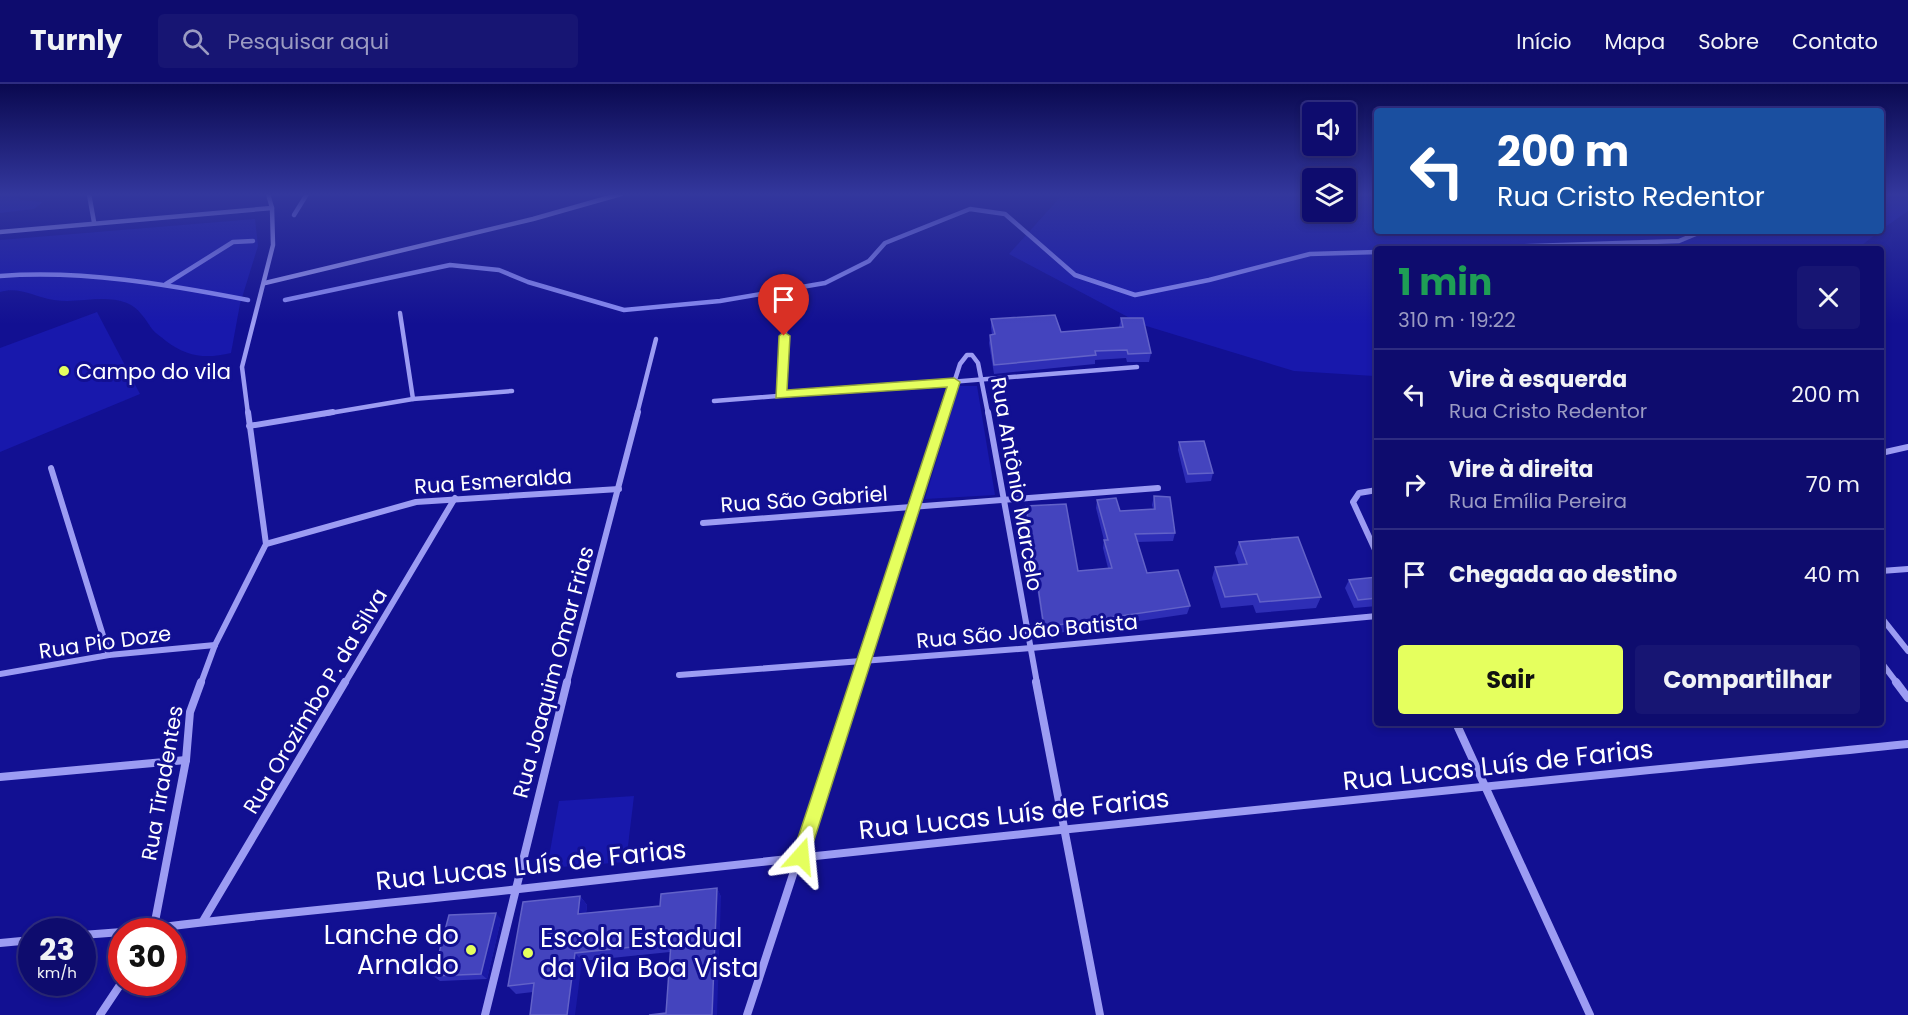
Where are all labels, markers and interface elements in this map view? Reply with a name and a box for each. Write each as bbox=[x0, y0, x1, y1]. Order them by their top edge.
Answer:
search box bbox=[158, 14, 578, 68]
text: Turnly bbox=[30, 21, 122, 60]
icon: search bbox=[179, 25, 212, 58]
text: Pesquisar aqui bbox=[227, 26, 389, 57]
text: Início bbox=[1516, 27, 1571, 56]
text: Mapa bbox=[1604, 27, 1665, 56]
text: Sobre bbox=[1698, 27, 1759, 56]
text: Contato bbox=[1792, 27, 1878, 56]
map controls bbox=[1302, 102, 1356, 222]
button: sound bbox=[1302, 102, 1356, 156]
text: 200 m bbox=[1497, 122, 1629, 181]
icon: left bbox=[1398, 132, 1476, 210]
button: layers bbox=[1302, 168, 1356, 222]
text: Rua Cristo Redentor bbox=[1497, 178, 1765, 215]
text: 1 min bbox=[1398, 257, 1492, 308]
button: close bbox=[1797, 266, 1860, 329]
pin bbox=[758, 274, 809, 336]
icon: arrive bbox=[767, 283, 800, 316]
text: 310 m · 19:22 bbox=[1398, 306, 1516, 334]
place label: Campo do vila bbox=[76, 357, 231, 386]
marker: Campo do vila bbox=[57, 364, 71, 378]
text: Vire à esquerda bbox=[1449, 364, 1627, 395]
street label: Rua Antônio Marcelo bbox=[984, 375, 1050, 593]
icon: left bbox=[1398, 378, 1431, 411]
text: 200 m bbox=[1791, 379, 1860, 410]
text: Rua Cristo Redentor bbox=[1449, 397, 1647, 425]
text: Vire à direita bbox=[1449, 454, 1594, 485]
street label: Rua Esmeralda bbox=[413, 461, 573, 501]
icon: right bbox=[1398, 468, 1431, 501]
text: 70 m bbox=[1806, 469, 1860, 500]
street label: Rua São Gabriel bbox=[719, 479, 889, 519]
text: Rua Emília Pereira bbox=[1449, 487, 1627, 515]
street label: Rua Joaquim Omar Frias bbox=[505, 543, 601, 801]
icon: arrive bbox=[1398, 558, 1431, 591]
text: Chegada ao destino bbox=[1449, 559, 1677, 590]
text: 40 m bbox=[1804, 559, 1860, 590]
street label: Rua Orozimbo P. da Silva bbox=[236, 583, 394, 819]
street label: Rua São João Batista bbox=[915, 607, 1139, 655]
street label: Rua Pio Doze bbox=[37, 618, 173, 666]
button: Sair bbox=[1398, 645, 1623, 714]
button: Compartilhar bbox=[1635, 645, 1860, 714]
street label: Rua Tiradentes bbox=[134, 703, 190, 863]
street label: Rua Lucas Luís de Farias bbox=[1341, 731, 1655, 799]
street label: Rua Lucas Luís de Farias bbox=[857, 780, 1171, 848]
position arrow bbox=[769, 824, 833, 888]
street label: Rua Lucas Luís de Farias bbox=[374, 831, 688, 899]
place label: Lanche do Arnaldo bbox=[324, 917, 459, 983]
speed limit sign: 30 bbox=[108, 918, 186, 996]
place label: Escola Estadual da Vila Boa Vista bbox=[540, 920, 759, 986]
text: 23 bbox=[39, 928, 75, 971]
marker: Lanche do Arnaldo bbox=[464, 943, 478, 957]
marker: Escola Estadual da Vila Boa Vista bbox=[521, 946, 535, 960]
text: km/h bbox=[37, 962, 77, 983]

